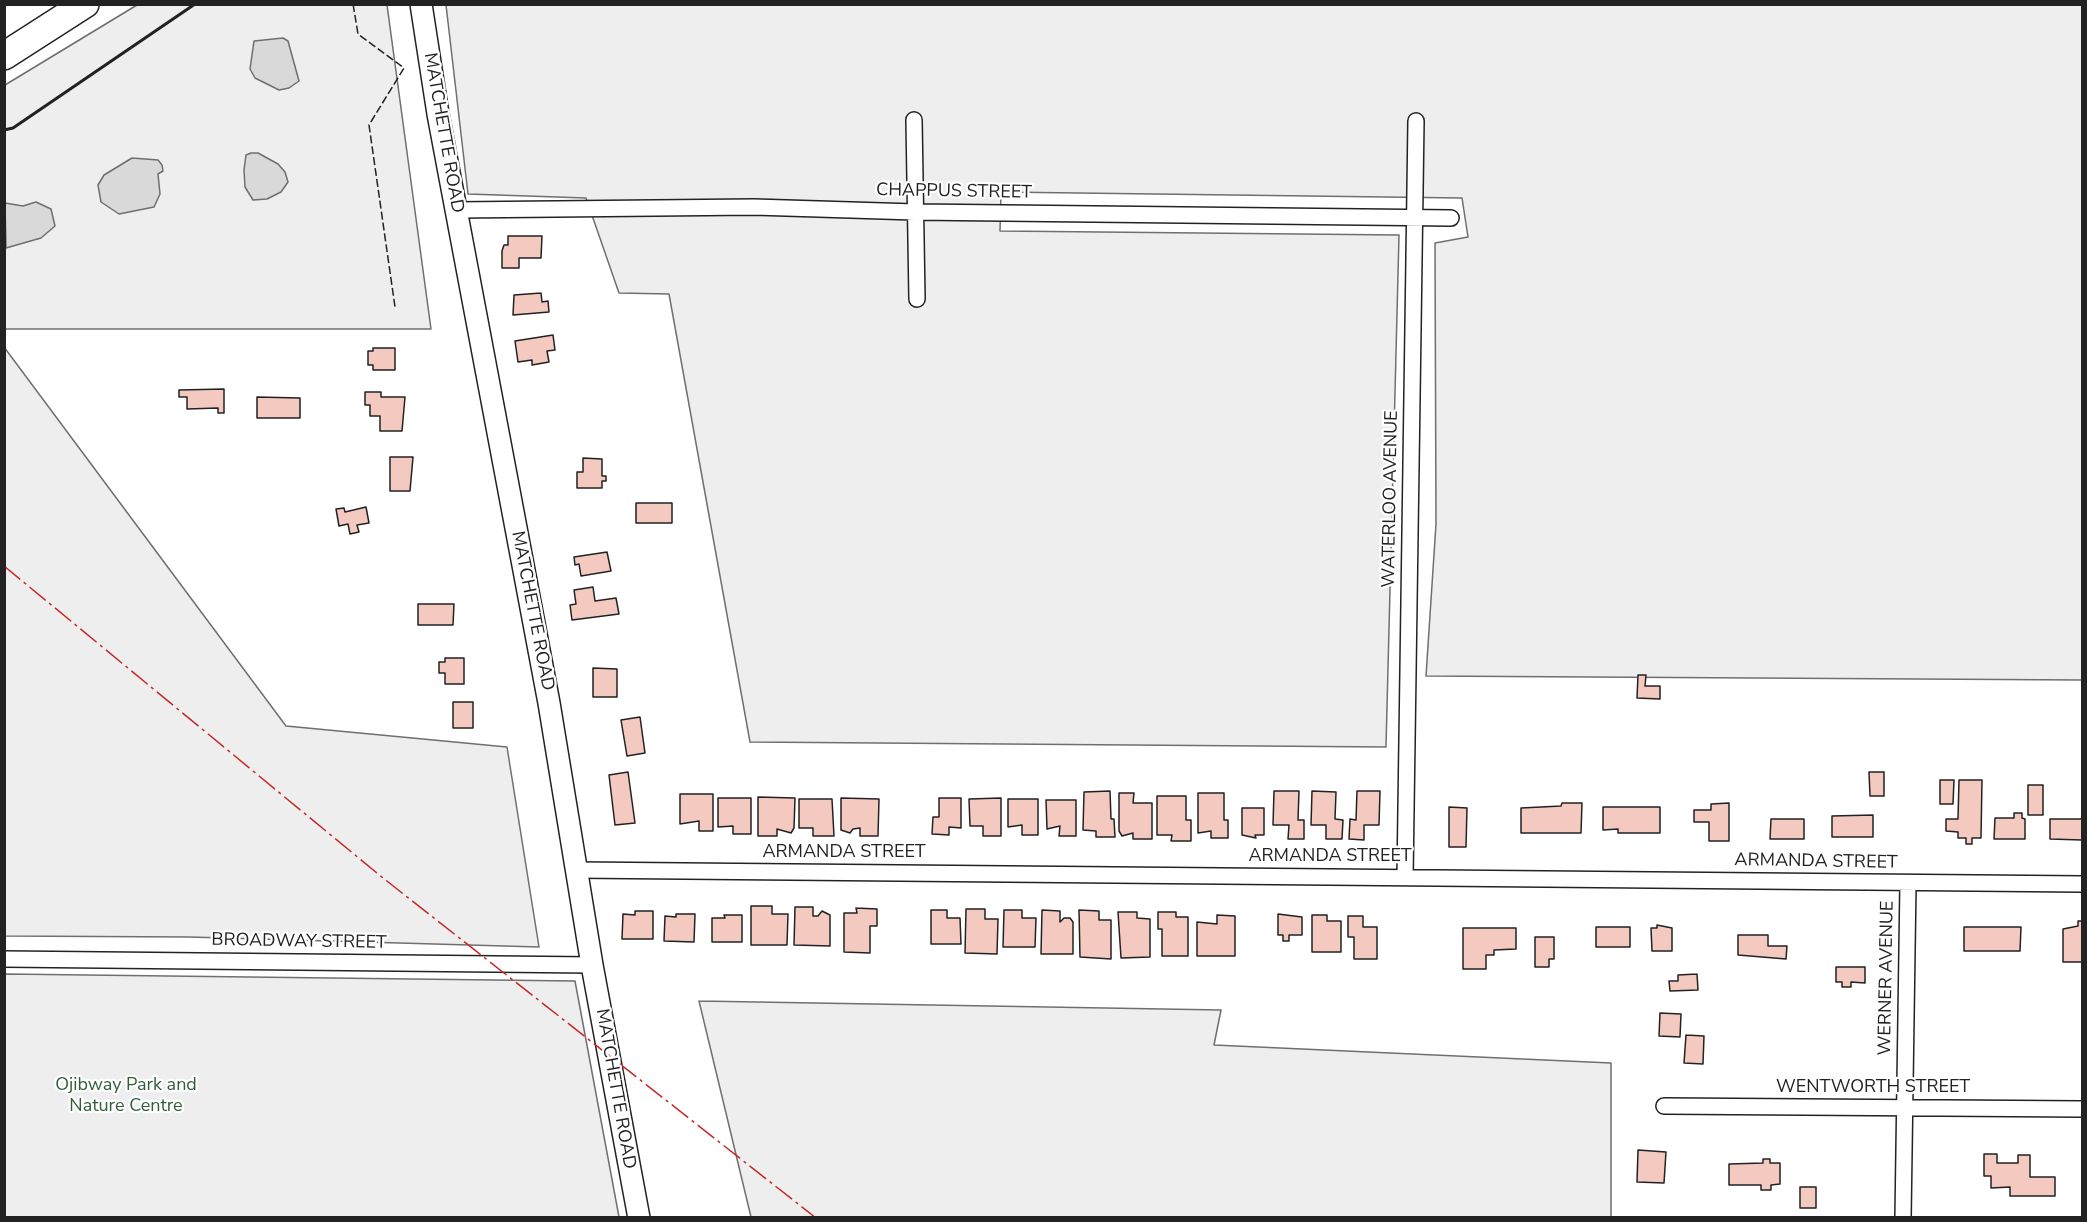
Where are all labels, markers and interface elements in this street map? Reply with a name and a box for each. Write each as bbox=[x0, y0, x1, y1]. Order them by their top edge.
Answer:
street label: MATCHETTE ROAD bbox=[418, 51, 468, 215]
street label: CHAPPUS STREET bbox=[876, 180, 1032, 204]
street label: WATERLOO AVENUE bbox=[1379, 410, 1403, 588]
street label: MATCHETTE ROAD bbox=[506, 529, 558, 693]
street label: ARMANDA STREET bbox=[762, 842, 926, 864]
street label: ARMANDA STREET bbox=[1248, 846, 1412, 868]
street label: ARMANDA STREET bbox=[1734, 850, 1898, 874]
street label: WERNER AVENUE bbox=[1875, 900, 1899, 1056]
street label: BROADWAY STREET bbox=[211, 930, 387, 954]
street label: MATCHETTE ROAD bbox=[590, 1007, 640, 1171]
park label: Ojibway Park and Nature Centre bbox=[55, 1075, 197, 1118]
street label: WENTWORTH STREET bbox=[1776, 1077, 1970, 1099]

